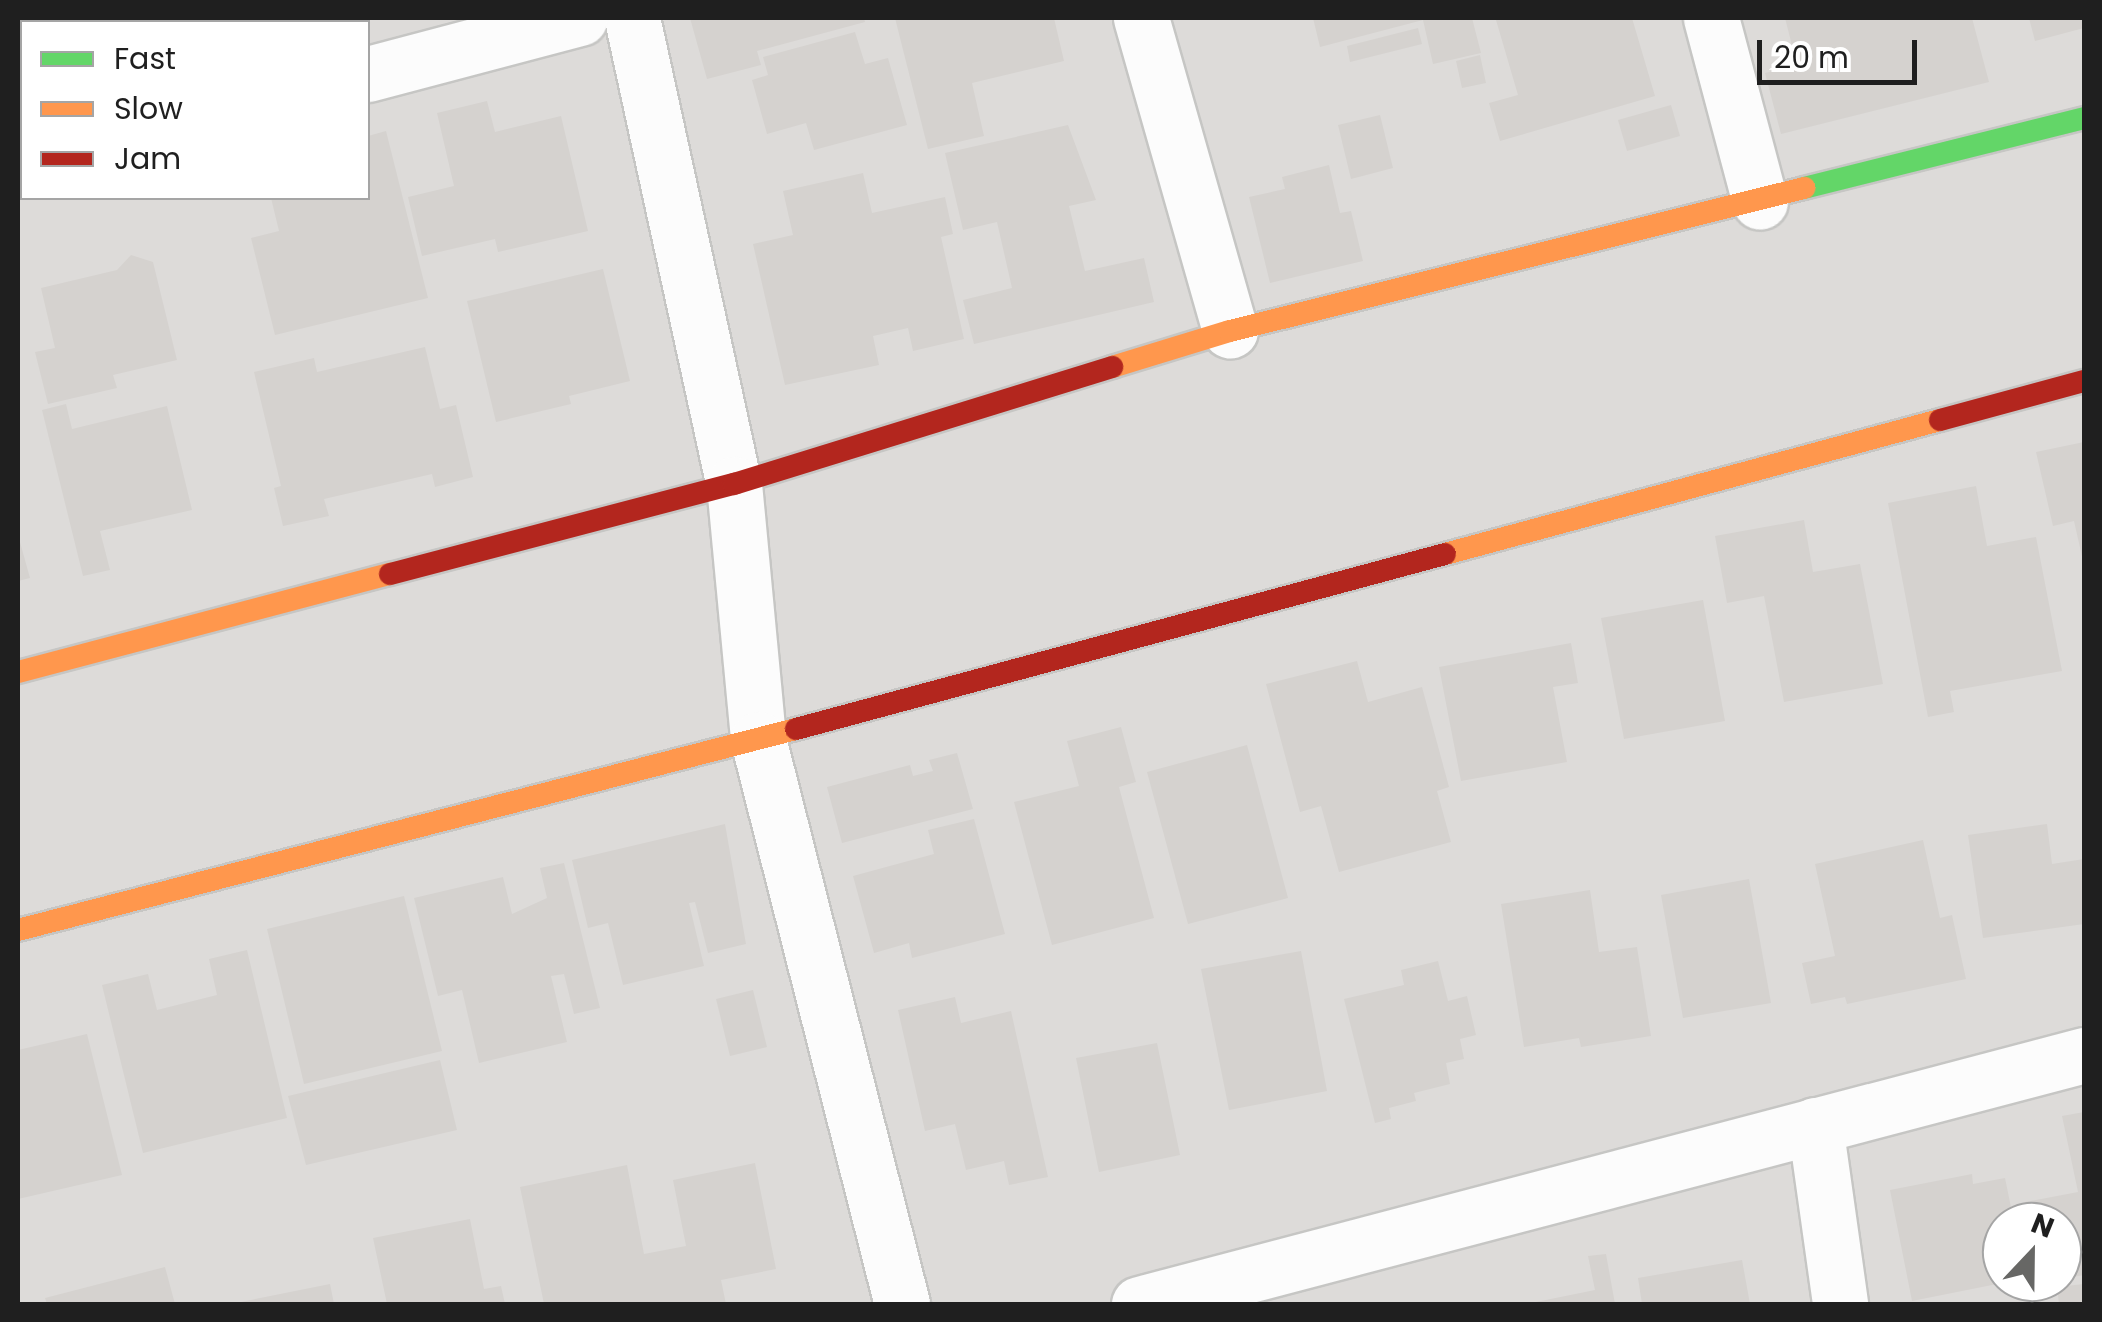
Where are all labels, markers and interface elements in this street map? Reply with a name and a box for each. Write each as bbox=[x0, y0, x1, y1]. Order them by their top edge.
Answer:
legend bbox=[20, 20, 370, 200]
scale bar bbox=[1762, 20, 1922, 82]
text: 20 m bbox=[1774, 36, 1849, 79]
text: Fast bbox=[114, 37, 176, 80]
text: Slow bbox=[114, 87, 183, 130]
text: Jam bbox=[114, 137, 181, 180]
north arrow bbox=[1982, 1202, 2082, 1302]
text: N bbox=[2026, 1204, 2060, 1248]

